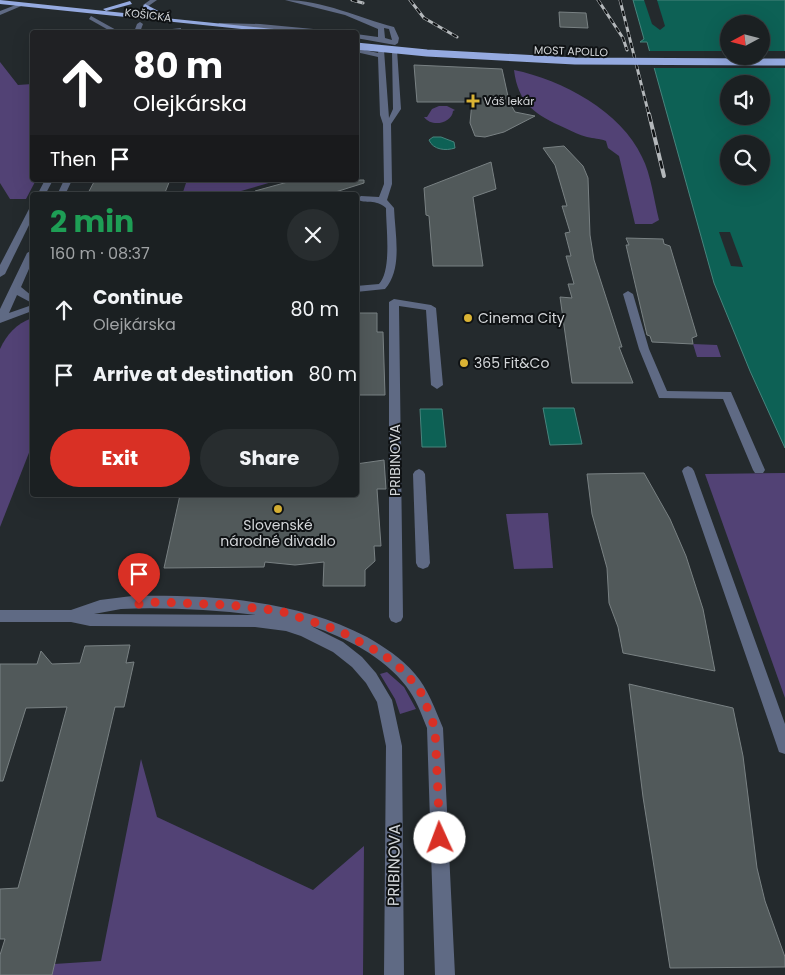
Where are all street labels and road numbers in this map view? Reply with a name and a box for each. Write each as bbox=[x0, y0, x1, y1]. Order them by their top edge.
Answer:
street label: KOŠICKÁ bbox=[124, 4, 173, 26]
street label: MOST APOLLO bbox=[534, 42, 609, 60]
street label: PRIBINOVA bbox=[385, 424, 405, 496]
street label: PRIBINOVA bbox=[382, 824, 406, 906]

